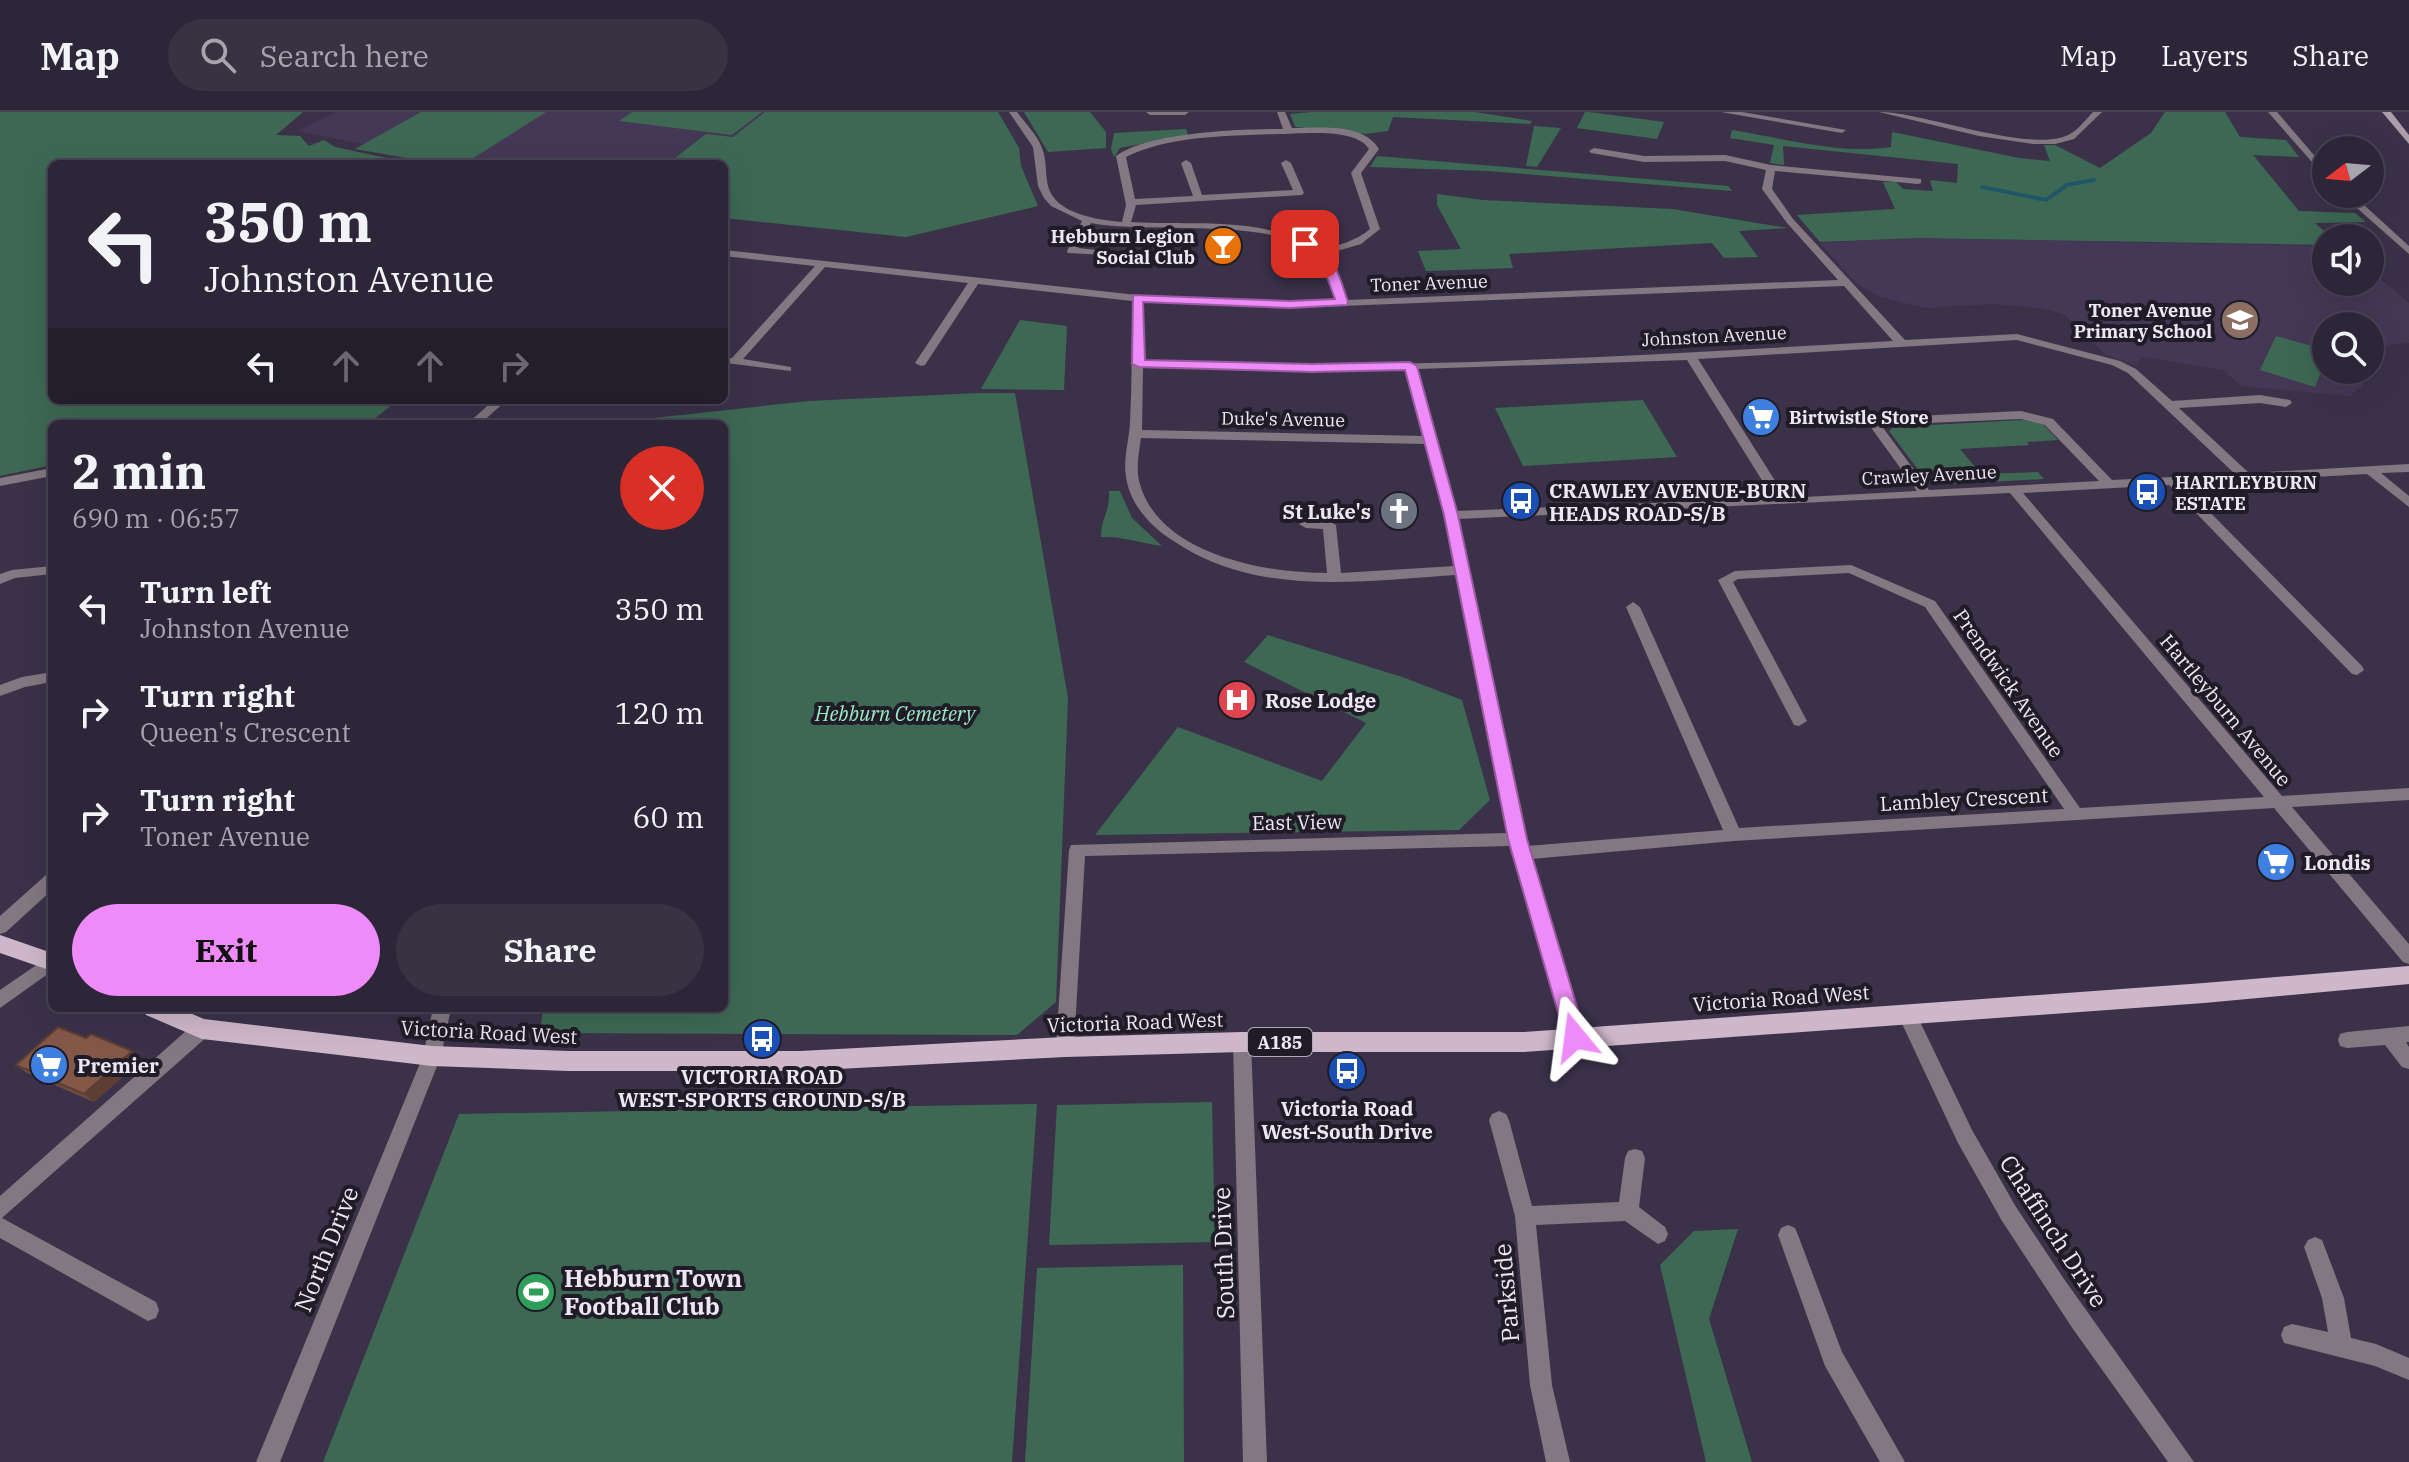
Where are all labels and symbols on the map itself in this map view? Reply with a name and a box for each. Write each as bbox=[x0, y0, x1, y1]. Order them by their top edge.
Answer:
north arrow bbox=[2312, 136, 2384, 208]
pin bbox=[1271, 210, 1339, 278]
place label: Hebburn Legion Social Club bbox=[1051, 225, 1195, 269]
bar icon: Hebburn Legion Social Club bbox=[1202, 225, 1244, 267]
street label: Toner Avenue bbox=[1370, 269, 1488, 297]
place label: Toner Avenue Primary School bbox=[2074, 299, 2212, 343]
school or university icon: Toner Avenue Primary School bbox=[2219, 299, 2261, 341]
street label: Johnston Avenue bbox=[1641, 321, 1787, 351]
supermarket icon: Birtwistle Store bbox=[1740, 396, 1782, 438]
street label: Duke's Avenue bbox=[1221, 406, 1345, 432]
place label: Birtwistle Store bbox=[1789, 406, 1929, 429]
street label: Crawley Avenue bbox=[1861, 460, 1997, 490]
bus stop icon: HARTLEYBURN ESTATE bbox=[2126, 471, 2168, 513]
place label: HARTLEYBURN ESTATE bbox=[2175, 471, 2317, 515]
place label: CRAWLEY AVENUE-BURN HEADS ROAD-S/B bbox=[1549, 477, 1806, 527]
bus stop icon: CRAWLEY AVENUE-BURN HEADS ROAD-S/B bbox=[1500, 480, 1542, 522]
church icon: St Luke's bbox=[1378, 490, 1420, 532]
place label: St Luke's bbox=[1283, 498, 1371, 525]
street label: Prendwick Avenue bbox=[1948, 603, 2070, 763]
street label: Hartleyburn Avenue bbox=[2154, 628, 2298, 792]
hospital icon: Rose Lodge bbox=[1216, 679, 1258, 721]
place label: Rose Lodge bbox=[1265, 687, 1376, 714]
park label: Hebburn Cemetery bbox=[814, 700, 977, 727]
street label: Lambley Crescent bbox=[1879, 781, 2049, 817]
street label: East View bbox=[1252, 808, 1343, 836]
supermarket icon: Londis bbox=[2255, 841, 2297, 883]
place label: Londis bbox=[2304, 849, 2371, 876]
street label: Victoria Road West bbox=[1692, 978, 1870, 1018]
position arrow bbox=[1533, 995, 1617, 1079]
street label: Victoria Road West bbox=[1046, 1005, 1224, 1039]
street label: Victoria Road West bbox=[400, 1014, 578, 1050]
bus stop icon: VICTORIA ROAD WEST-SPORTS GROUND-S/B bbox=[741, 1018, 783, 1060]
road number: A185 bbox=[1248, 1028, 1312, 1056]
supermarket icon: Premier bbox=[28, 1044, 70, 1086]
bus stop icon: Victoria Road West-South Drive bbox=[1326, 1050, 1368, 1092]
place label: Premier bbox=[77, 1052, 159, 1079]
place label: VICTORIA ROAD WEST-SPORTS GROUND-S/B bbox=[618, 1063, 906, 1113]
place label: Victoria Road West-South Drive bbox=[1261, 1095, 1433, 1145]
street label: Chaffinch Drive bbox=[1993, 1149, 2115, 1313]
street label: North Drive bbox=[286, 1182, 366, 1316]
street label: South Drive bbox=[1205, 1186, 1241, 1320]
street label: Parkside bbox=[1486, 1242, 1526, 1344]
place label: Hebburn Town Football Club bbox=[564, 1262, 742, 1322]
sports icon: Hebburn Town Football Club bbox=[515, 1271, 557, 1313]

